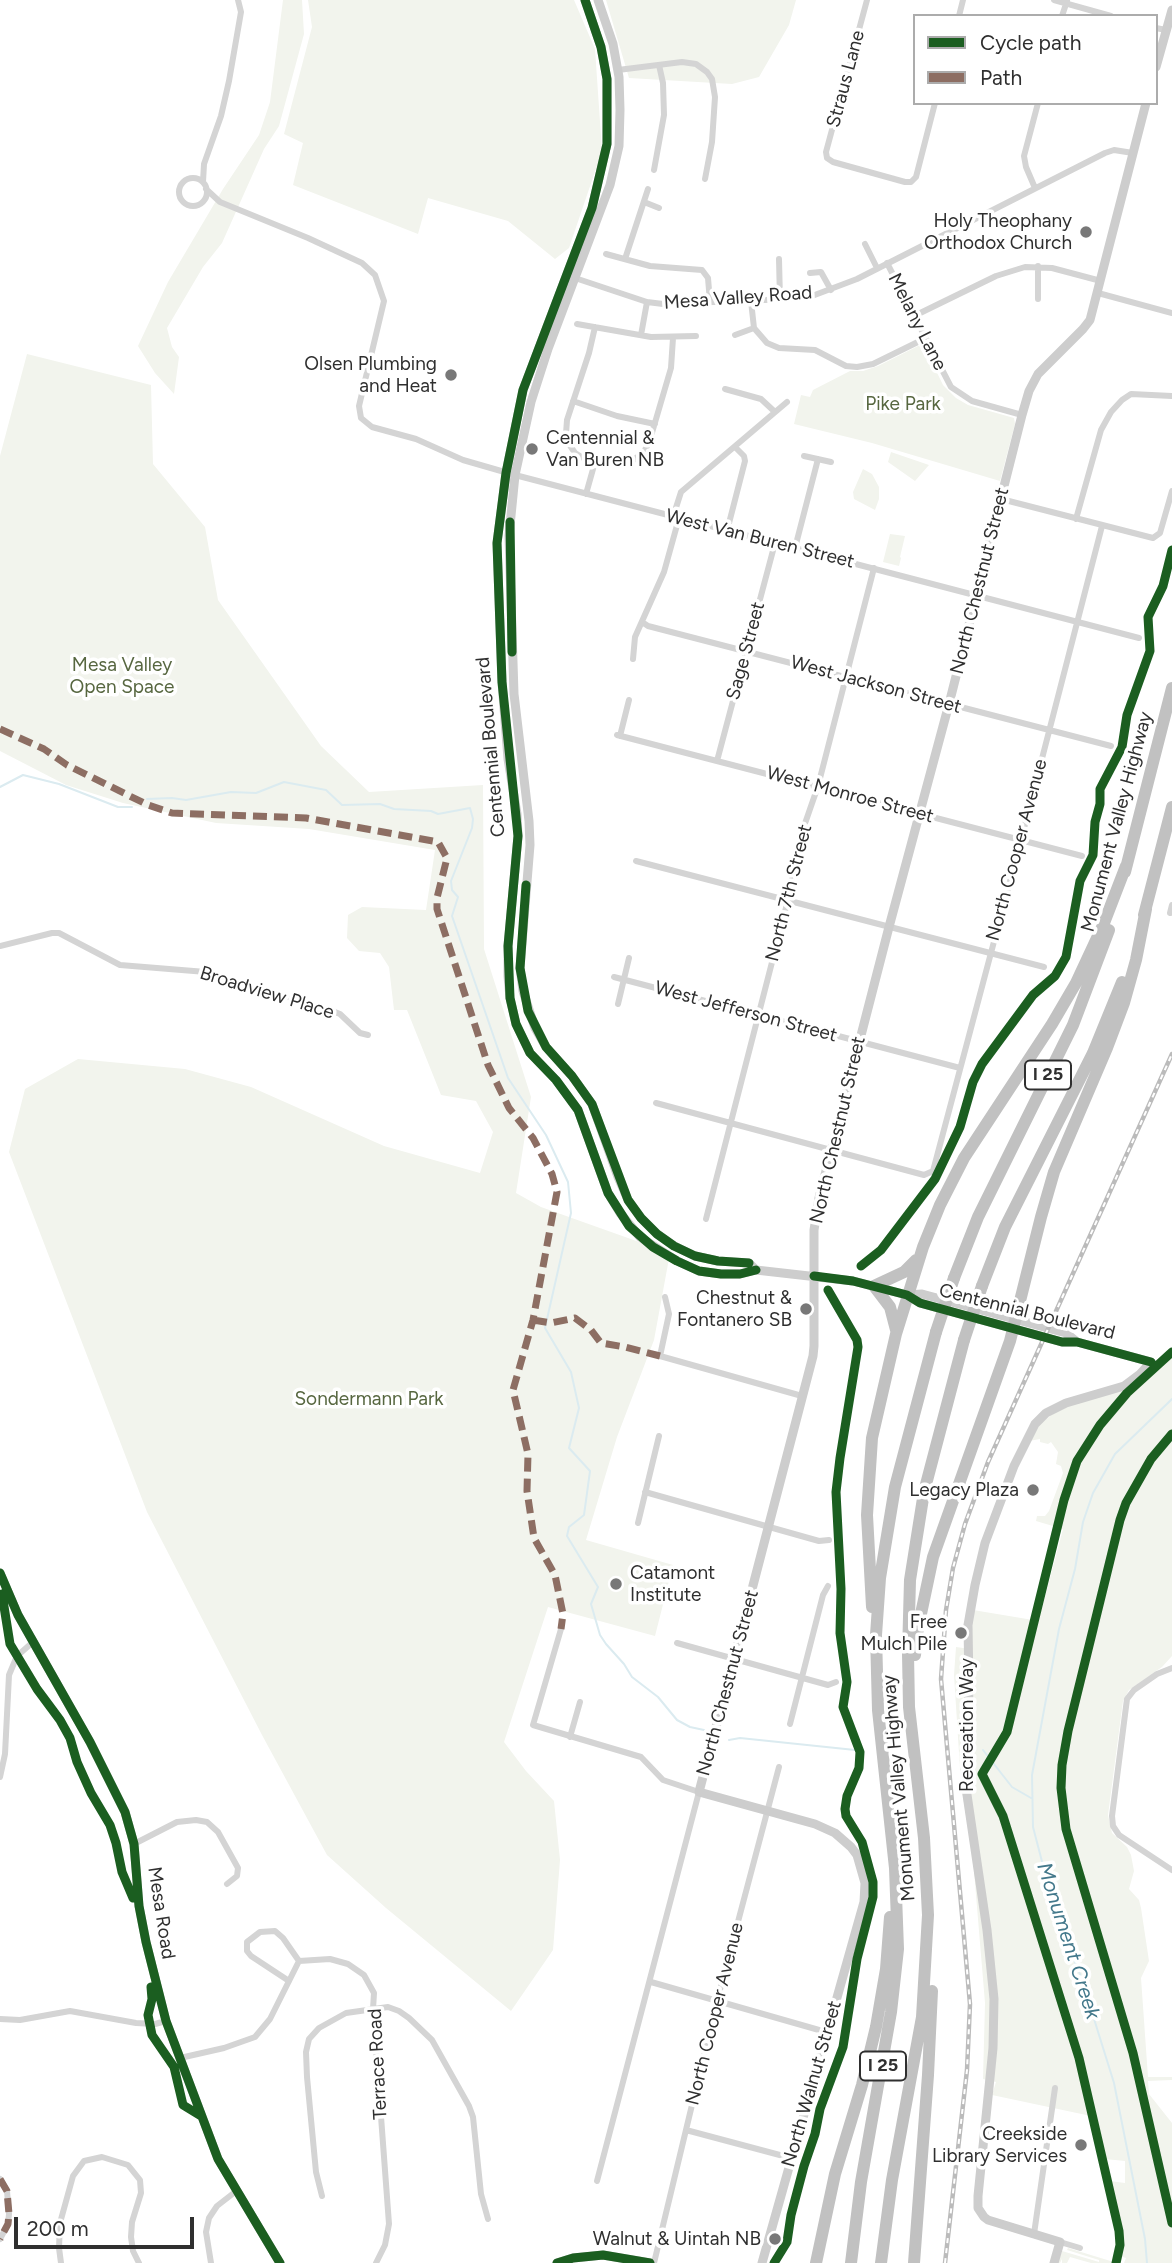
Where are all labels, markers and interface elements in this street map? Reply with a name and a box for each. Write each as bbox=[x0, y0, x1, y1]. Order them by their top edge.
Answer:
legend bbox=[913, 14, 1158, 105]
street label: Straus Lane bbox=[822, 28, 870, 130]
text: Cycle path bbox=[980, 30, 1081, 55]
text: Path bbox=[980, 65, 1022, 90]
place label: Holy Theophany Orthodox Church bbox=[924, 210, 1072, 254]
marker: Holy Theophany Orthodox Church bbox=[1078, 224, 1094, 240]
street label: Melany Lane bbox=[883, 270, 951, 374]
street label: Mesa Valley Road bbox=[663, 281, 813, 315]
place label: Olsen Plumbing and Heat bbox=[304, 353, 437, 397]
marker: Olsen Plumbing and Heat bbox=[443, 367, 459, 383]
park label: Pike Park bbox=[865, 393, 941, 415]
place label: Centennial & Van Buren NB bbox=[546, 427, 664, 471]
marker: Centennial & Van Buren NB bbox=[524, 441, 540, 457]
street label: North Chestnut Street bbox=[946, 485, 1014, 677]
street label: West Van Buren Street bbox=[663, 505, 857, 573]
street label: Sage Street bbox=[722, 599, 770, 703]
street label: West Jackson Street bbox=[788, 651, 964, 719]
park label: Mesa Valley Open Space bbox=[70, 654, 174, 698]
street label: Centennial Boulevard bbox=[472, 656, 510, 838]
street label: Monument Valley Highway bbox=[1077, 709, 1157, 935]
street label: North Cooper Avenue bbox=[982, 757, 1052, 943]
street label: West Monroe Street bbox=[764, 762, 936, 828]
street label: North 7th Street bbox=[761, 822, 817, 964]
street label: Broadview Place bbox=[197, 962, 337, 1024]
street label: West Jefferson Street bbox=[652, 977, 840, 1047]
street label: North Chestnut Street bbox=[805, 1034, 871, 1226]
road number: I 25 bbox=[1025, 1060, 1071, 1090]
street label: Centennial Boulevard bbox=[937, 1279, 1117, 1345]
place label: Chestnut & Fontanero SB bbox=[677, 1287, 792, 1331]
marker: Chestnut & Fontanero SB bbox=[798, 1301, 814, 1317]
park label: Sondermann Park bbox=[294, 1388, 444, 1410]
place label: Legacy Plaza bbox=[909, 1479, 1019, 1501]
marker: Legacy Plaza bbox=[1025, 1482, 1041, 1498]
place label: Catamont Institute bbox=[630, 1562, 715, 1606]
marker: Catamont Institute bbox=[608, 1576, 624, 1592]
street label: North Chestnut Street bbox=[692, 1588, 764, 1778]
place label: Free Mulch Pile bbox=[861, 1611, 947, 1655]
marker: Free Mulch Pile bbox=[953, 1625, 969, 1641]
street label: Recreation Way bbox=[956, 1658, 978, 1792]
street label: Monument Valley Highway bbox=[878, 1674, 920, 1902]
water label: Monument Creek bbox=[1031, 1859, 1105, 2023]
street label: Mesa Road bbox=[142, 1865, 180, 1961]
street label: North Cooper Avenue bbox=[681, 1920, 749, 2108]
street label: North Walnut Street bbox=[777, 1998, 847, 2170]
street label: Terrace Road bbox=[364, 2008, 392, 2120]
road number: I 25 bbox=[860, 2052, 906, 2080]
place label: Creekside Library Services bbox=[932, 2123, 1067, 2167]
marker: Creekside Library Services bbox=[1073, 2137, 1089, 2153]
scale bar bbox=[18, 2204, 198, 2248]
text: 200 m bbox=[27, 2216, 89, 2241]
place label: Walnut & Uintah NB bbox=[593, 2228, 761, 2250]
marker: Walnut & Uintah NB bbox=[767, 2231, 783, 2247]

